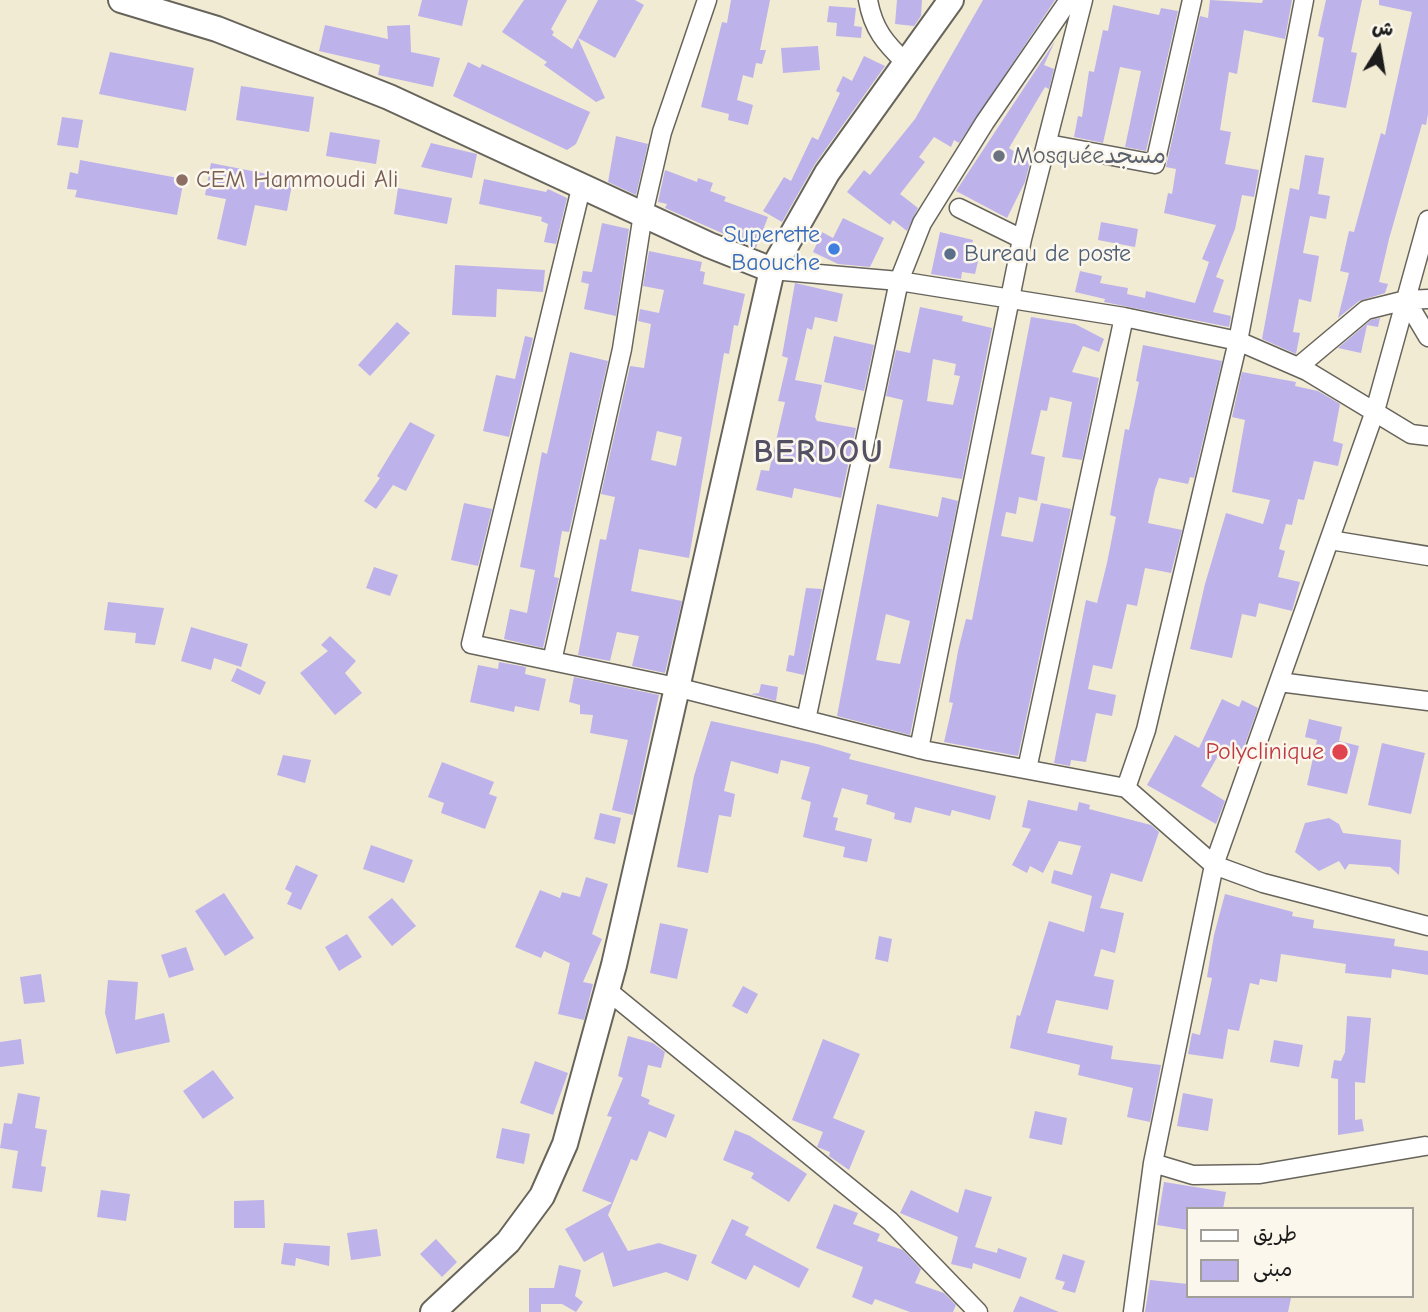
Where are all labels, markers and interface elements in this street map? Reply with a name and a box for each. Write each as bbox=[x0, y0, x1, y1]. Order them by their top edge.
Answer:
north arrow bbox=[1344, 14, 1414, 84]
text: ش bbox=[1371, 16, 1395, 41]
place label: Mosquéeمسجد bbox=[1013, 142, 1166, 170]
marker: Mosquéeمسجد bbox=[991, 148, 1007, 164]
place label: CEM Hammoudi Ali bbox=[196, 166, 399, 194]
marker: CEM Hammoudi Ali bbox=[174, 172, 190, 188]
place label: Superette Baouche bbox=[724, 221, 820, 277]
place label: Bureau de poste bbox=[964, 240, 1131, 268]
marker: Superette Baouche bbox=[826, 241, 842, 257]
marker: Bureau de poste bbox=[942, 246, 958, 262]
district label: BERDOU bbox=[754, 434, 884, 472]
place label: Polyclinique bbox=[1206, 738, 1324, 766]
marker: Polyclinique bbox=[1330, 742, 1350, 762]
legend bbox=[1186, 1207, 1414, 1298]
text: طريق bbox=[1253, 1222, 1297, 1246]
text: مبنى bbox=[1253, 1257, 1292, 1281]

